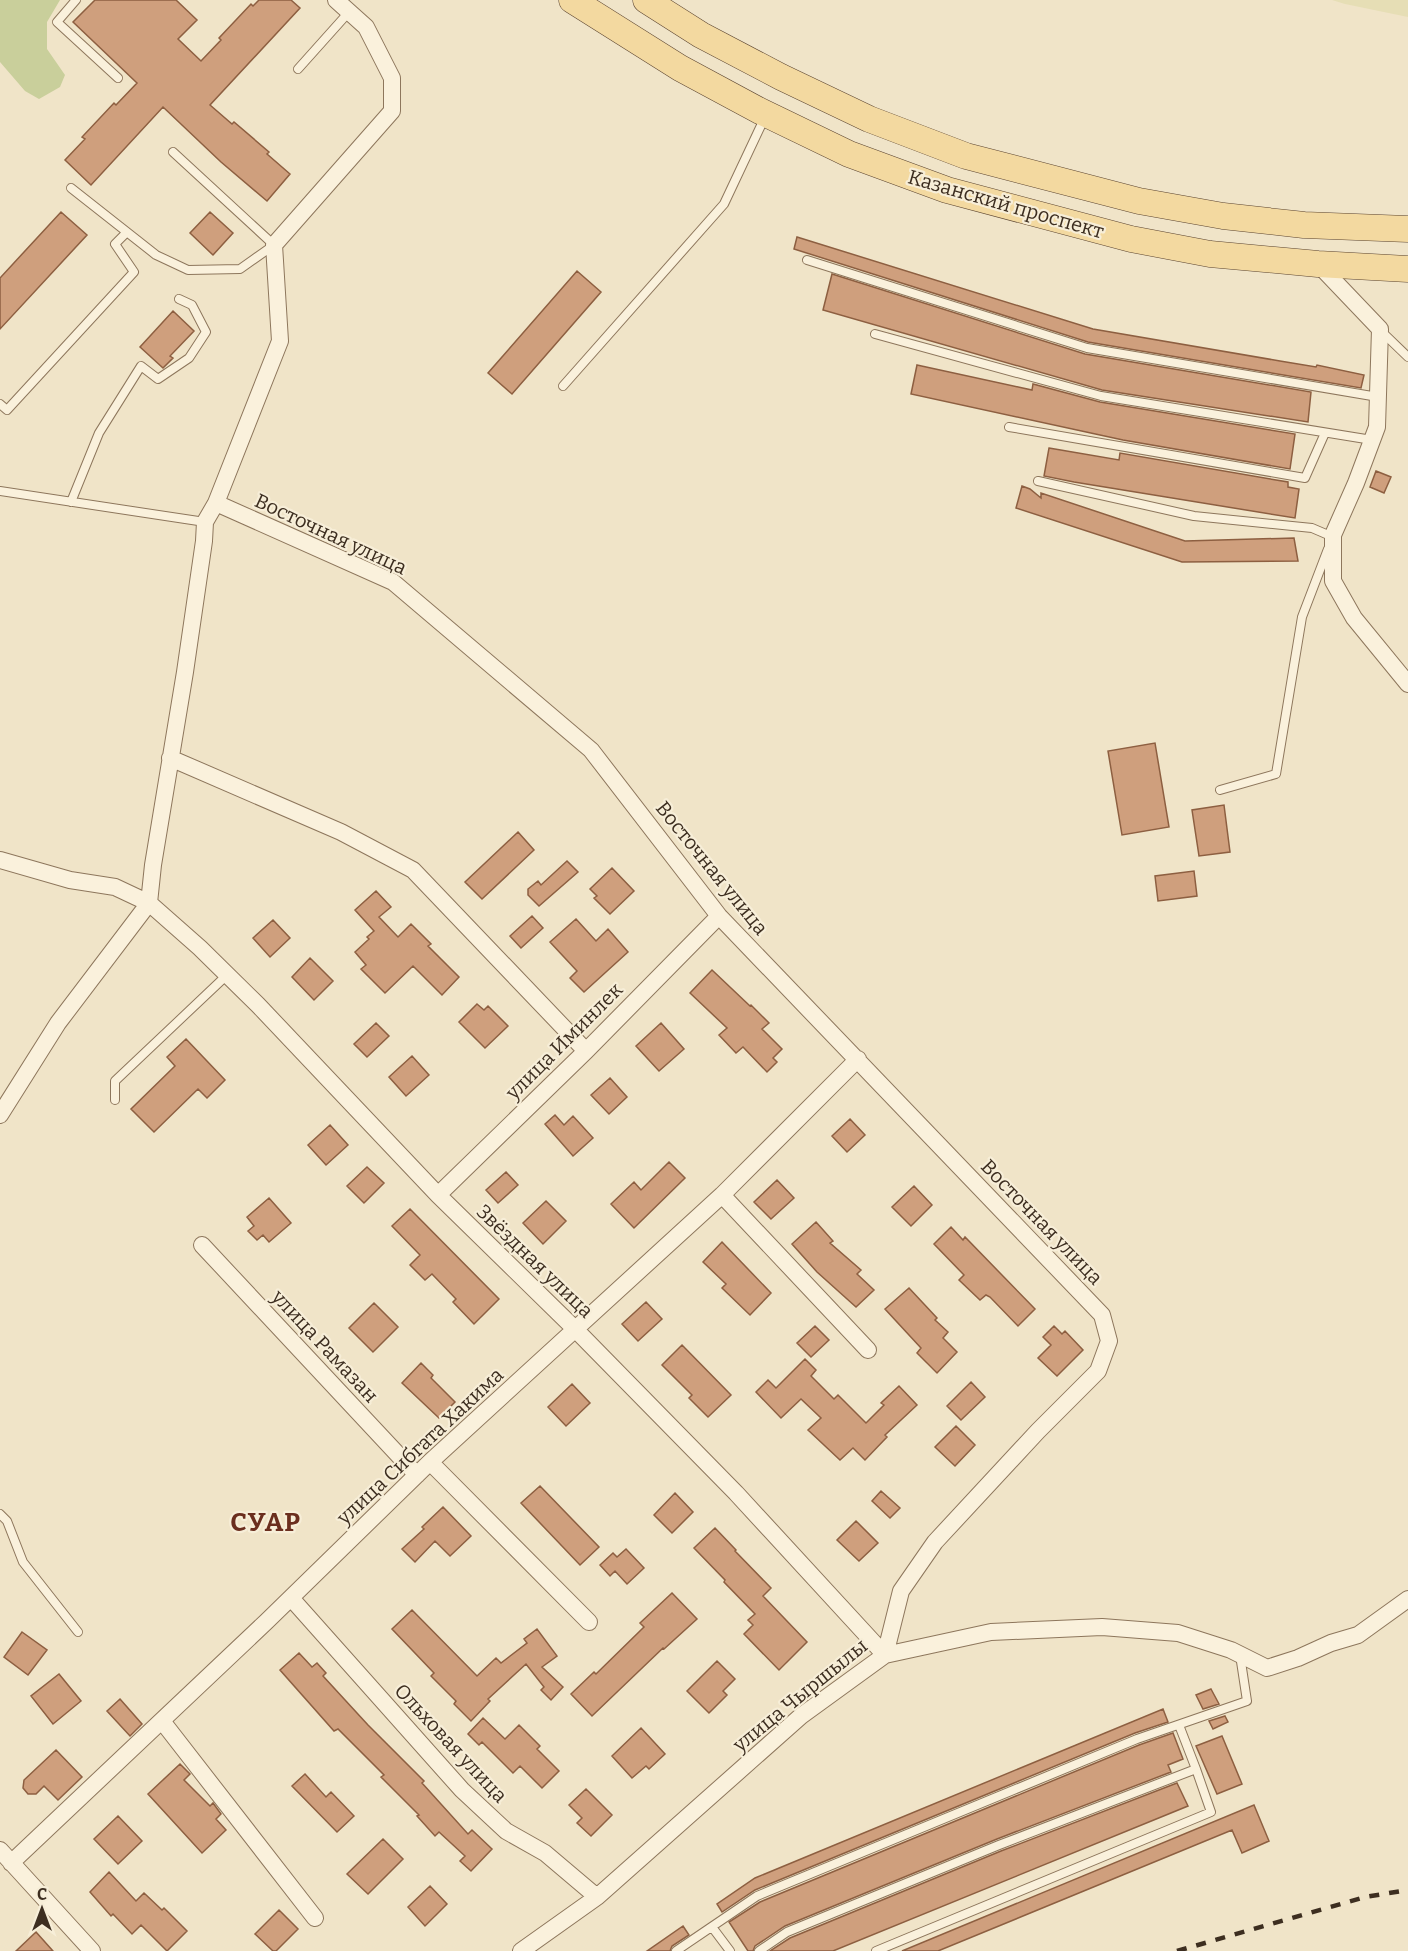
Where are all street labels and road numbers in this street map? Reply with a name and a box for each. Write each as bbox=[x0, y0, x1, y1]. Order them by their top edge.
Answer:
street label: Казанский проспект bbox=[905, 165, 1107, 243]
street label: Восточная улица bbox=[251, 488, 411, 580]
street label: Восточная улица bbox=[651, 796, 773, 940]
street label: улица Иминлек bbox=[500, 977, 628, 1105]
street label: Восточная улица bbox=[976, 1154, 1108, 1290]
street label: Звёздная улица bbox=[472, 1199, 598, 1323]
street label: улица Рамазан bbox=[266, 1284, 383, 1407]
street label: улица Сибгата Хакима bbox=[331, 1363, 508, 1530]
street label: улица Чыршылы bbox=[727, 1633, 872, 1757]
street label: Ольховая улица bbox=[390, 1678, 512, 1808]

